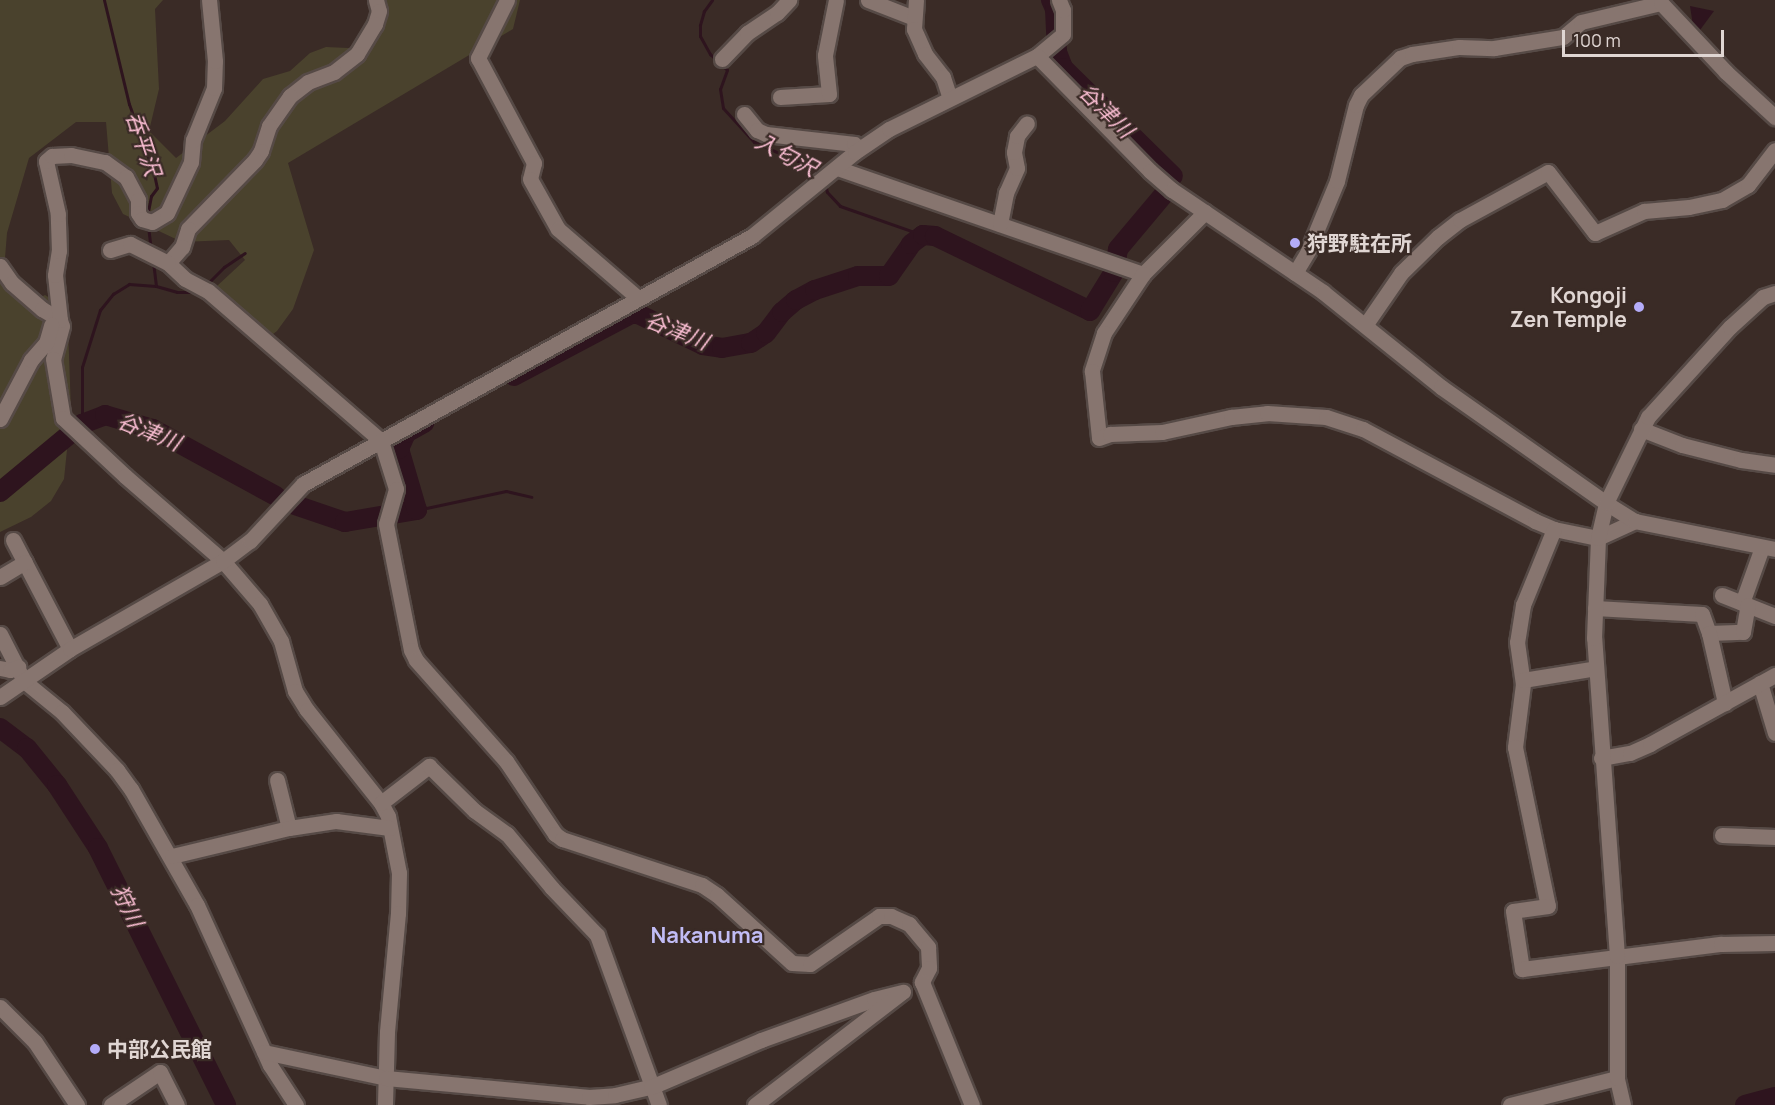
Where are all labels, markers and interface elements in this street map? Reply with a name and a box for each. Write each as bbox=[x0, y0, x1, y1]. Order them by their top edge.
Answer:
scale bar bbox=[1565, 18, 1727, 56]
text: 100 m bbox=[1573, 28, 1621, 52]
water label: 谷津川 bbox=[1073, 78, 1139, 144]
water label: 呑平沢 bbox=[120, 109, 166, 179]
water label: 入匂沢 bbox=[751, 128, 821, 182]
place label: 狩野駐在所 bbox=[1307, 230, 1412, 256]
marker: 狩野駐在所 bbox=[1288, 236, 1302, 250]
place label: Kongoji Zen Temple bbox=[1510, 282, 1627, 332]
marker: Kongoji Zen Temple bbox=[1632, 300, 1646, 314]
water label: 谷津川 bbox=[641, 306, 713, 356]
water label: 谷津川 bbox=[113, 407, 185, 457]
water label: 狩川 bbox=[105, 880, 149, 932]
district label: Nakanuma bbox=[651, 923, 763, 949]
place label: 中部公民館 bbox=[107, 1036, 212, 1062]
marker: 中部公民館 bbox=[88, 1042, 102, 1056]

